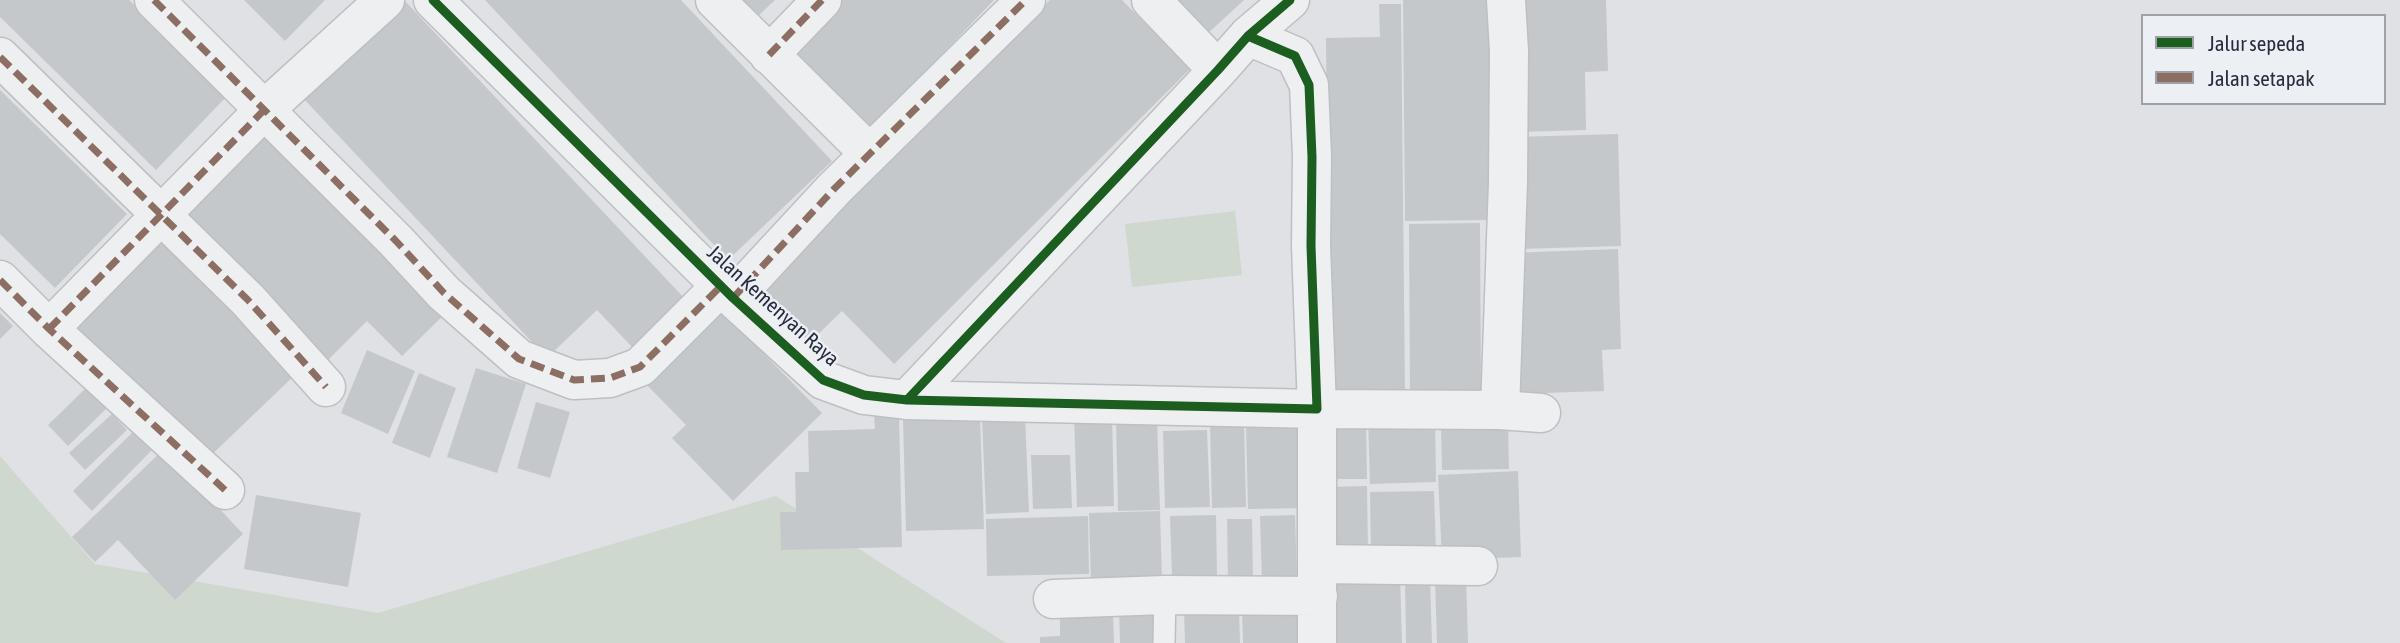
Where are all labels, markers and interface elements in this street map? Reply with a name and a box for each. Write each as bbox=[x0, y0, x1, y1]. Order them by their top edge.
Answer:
legend bbox=[2141, 14, 2386, 105]
text: Jalur sepeda bbox=[2208, 31, 2305, 55]
text: Jalan setapak bbox=[2208, 66, 2315, 90]
street label: Jalan Kemenyan Raya bbox=[702, 240, 844, 372]

